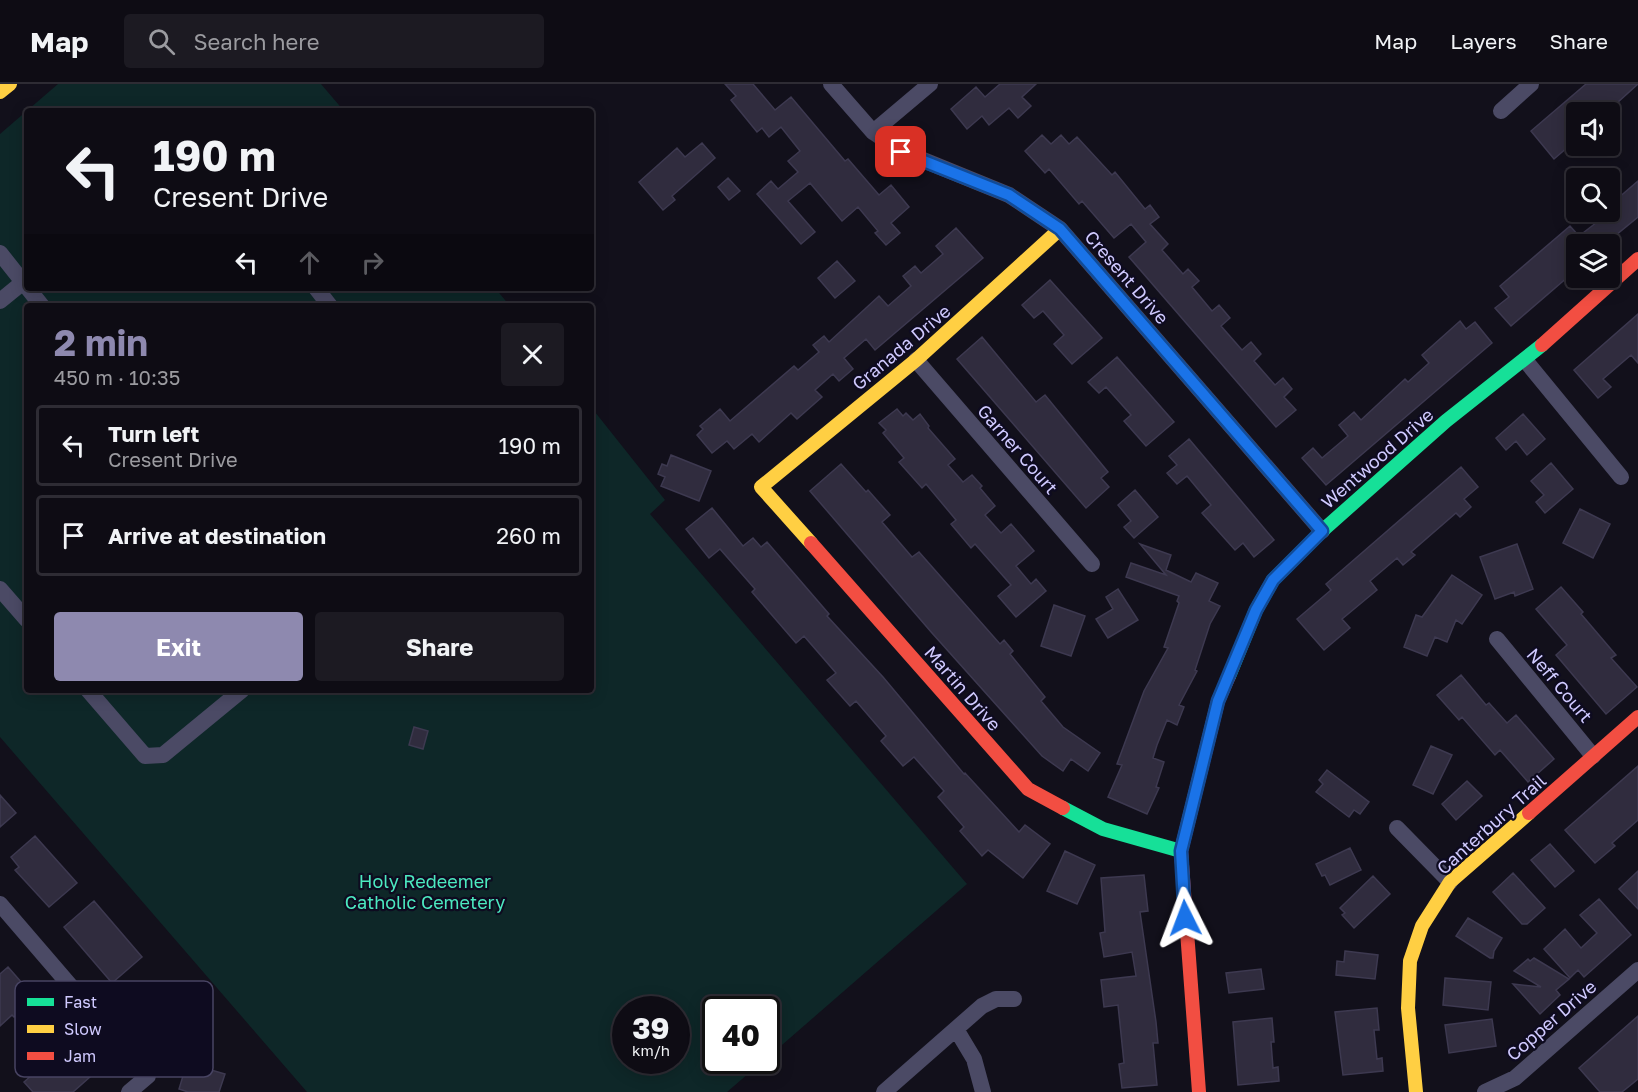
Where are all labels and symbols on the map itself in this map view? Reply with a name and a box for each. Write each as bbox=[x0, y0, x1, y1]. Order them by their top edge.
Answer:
pin bbox=[875, 126, 926, 177]
street label: Cresent Drive bbox=[1080, 226, 1174, 328]
street label: Granada Drive bbox=[847, 300, 955, 394]
street label: Garner Court bbox=[973, 400, 1063, 498]
street label: Wentwood Drive bbox=[1316, 403, 1438, 513]
street label: Martin Drive bbox=[920, 641, 1006, 735]
street label: Neff Court bbox=[1523, 643, 1597, 727]
street label: Canterbury Trail bbox=[1432, 769, 1550, 879]
park label: Holy Redeemer Catholic Cemetery bbox=[345, 870, 505, 913]
position arrow bbox=[1153, 886, 1217, 950]
street label: Copper Drive bbox=[1502, 975, 1600, 1065]
legend bbox=[15, 981, 213, 1077]
text: Fast bbox=[64, 992, 97, 1012]
speed limit sign: 40 bbox=[702, 996, 780, 1074]
text: Slow bbox=[64, 1019, 102, 1039]
text: Jam bbox=[64, 1046, 96, 1066]

